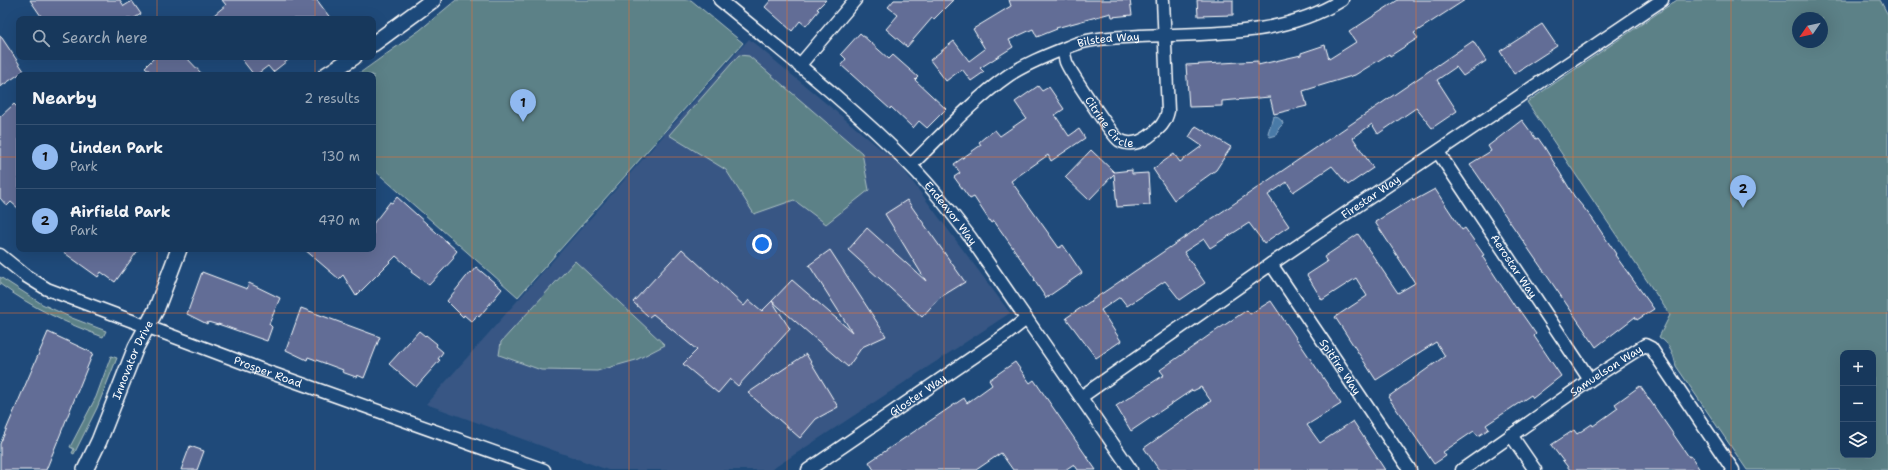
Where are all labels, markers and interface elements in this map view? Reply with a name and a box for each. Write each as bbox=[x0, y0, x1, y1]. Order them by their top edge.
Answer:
north arrow bbox=[1792, 12, 1828, 48]
search box bbox=[16, 16, 376, 60]
icon: search bbox=[30, 27, 52, 49]
text: Search here bbox=[62, 28, 148, 48]
street label: Bilsted Way bbox=[1075, 29, 1140, 51]
text: Nearby bbox=[32, 87, 97, 109]
pin: 1 bbox=[510, 89, 536, 122]
text: 2 results bbox=[304, 90, 360, 107]
street label: Citrine Circle bbox=[1081, 94, 1134, 151]
text: Linden Park bbox=[70, 138, 163, 158]
text: 1 bbox=[42, 148, 48, 165]
text: 130 m bbox=[322, 148, 360, 165]
text: Park bbox=[70, 158, 98, 175]
street label: Firestar Way bbox=[1338, 172, 1403, 223]
pin: 2 bbox=[1730, 175, 1756, 208]
street label: Endeavor Way bbox=[921, 178, 980, 248]
text: Airfield Park bbox=[70, 202, 171, 222]
text: 2 bbox=[40, 212, 50, 229]
text: 470 m bbox=[318, 212, 360, 229]
text: Park bbox=[70, 222, 98, 239]
street label: Aerostar Way bbox=[1487, 231, 1540, 301]
your location bbox=[752, 234, 772, 254]
street label: Innovator Drive bbox=[109, 318, 157, 402]
street label: Spitfire Way bbox=[1316, 336, 1364, 398]
street label: Samuelson Way bbox=[1567, 342, 1645, 400]
map controls bbox=[1840, 350, 1876, 458]
button: + bbox=[1840, 350, 1876, 386]
street label: Prosper Road bbox=[232, 353, 304, 391]
street label: Gloster Way bbox=[887, 371, 950, 420]
button: − bbox=[1840, 386, 1876, 422]
button: layers bbox=[1840, 422, 1876, 458]

